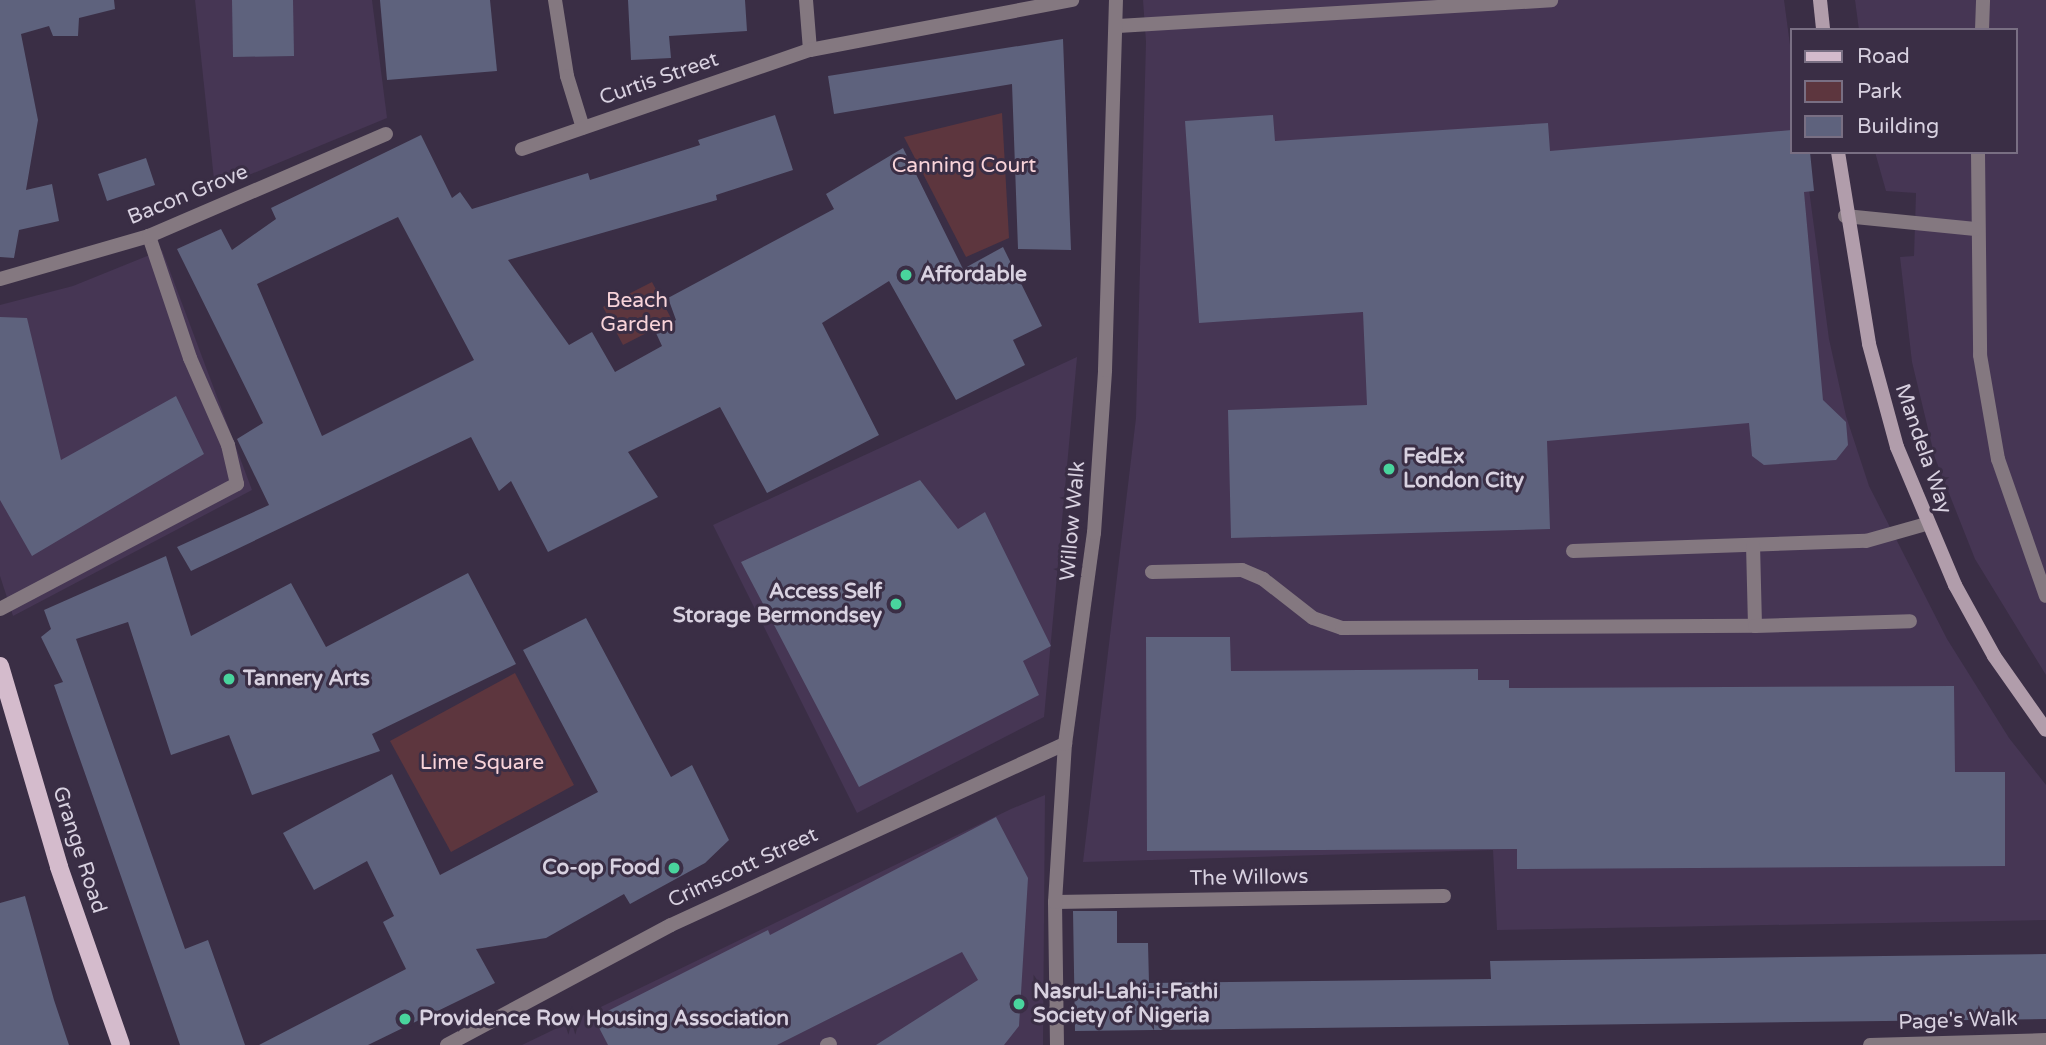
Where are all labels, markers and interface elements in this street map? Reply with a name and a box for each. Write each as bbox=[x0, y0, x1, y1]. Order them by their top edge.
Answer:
legend bbox=[1790, 28, 2018, 154]
text: Road bbox=[1857, 44, 1910, 69]
street label: Curtis Street bbox=[596, 47, 722, 111]
text: Park bbox=[1857, 79, 1902, 104]
text: Building bbox=[1857, 114, 1939, 139]
park label: Canning Court bbox=[892, 153, 1036, 179]
street label: Bacon Grove bbox=[124, 159, 252, 231]
place label: Affordable bbox=[920, 262, 1027, 288]
marker: Affordable bbox=[898, 267, 914, 283]
park label: Beach Garden bbox=[600, 288, 674, 338]
street label: Mandela Way bbox=[1889, 381, 1957, 517]
place label: FedEx London City bbox=[1403, 444, 1524, 494]
street label: Willow Walk bbox=[1055, 460, 1091, 582]
marker: FedEx London City bbox=[1381, 461, 1397, 477]
place label: Access Self Storage Bermondsey bbox=[673, 579, 882, 629]
marker: Access Self Storage Bermondsey bbox=[888, 596, 904, 612]
place label: Tannery Arts bbox=[243, 666, 370, 692]
marker: Tannery Arts bbox=[221, 671, 237, 687]
park label: Lime Square bbox=[420, 750, 544, 776]
street label: Grange Road bbox=[47, 783, 111, 917]
street label: Crimscott Street bbox=[664, 822, 822, 914]
place label: Co-op Food bbox=[542, 855, 660, 881]
marker: Co-op Food bbox=[666, 860, 682, 876]
street label: The Willows bbox=[1189, 864, 1309, 892]
place label: Nasrul-Lahi-i-Fathi Society of Nigeria bbox=[1033, 979, 1218, 1029]
marker: Nasrul-Lahi-i-Fathi Society of Nigeria bbox=[1011, 996, 1027, 1012]
place label: Providence Row Housing Association bbox=[419, 1006, 789, 1032]
street label: Page's Walk bbox=[1898, 1006, 2018, 1036]
marker: Providence Row Housing Association bbox=[397, 1011, 413, 1027]

